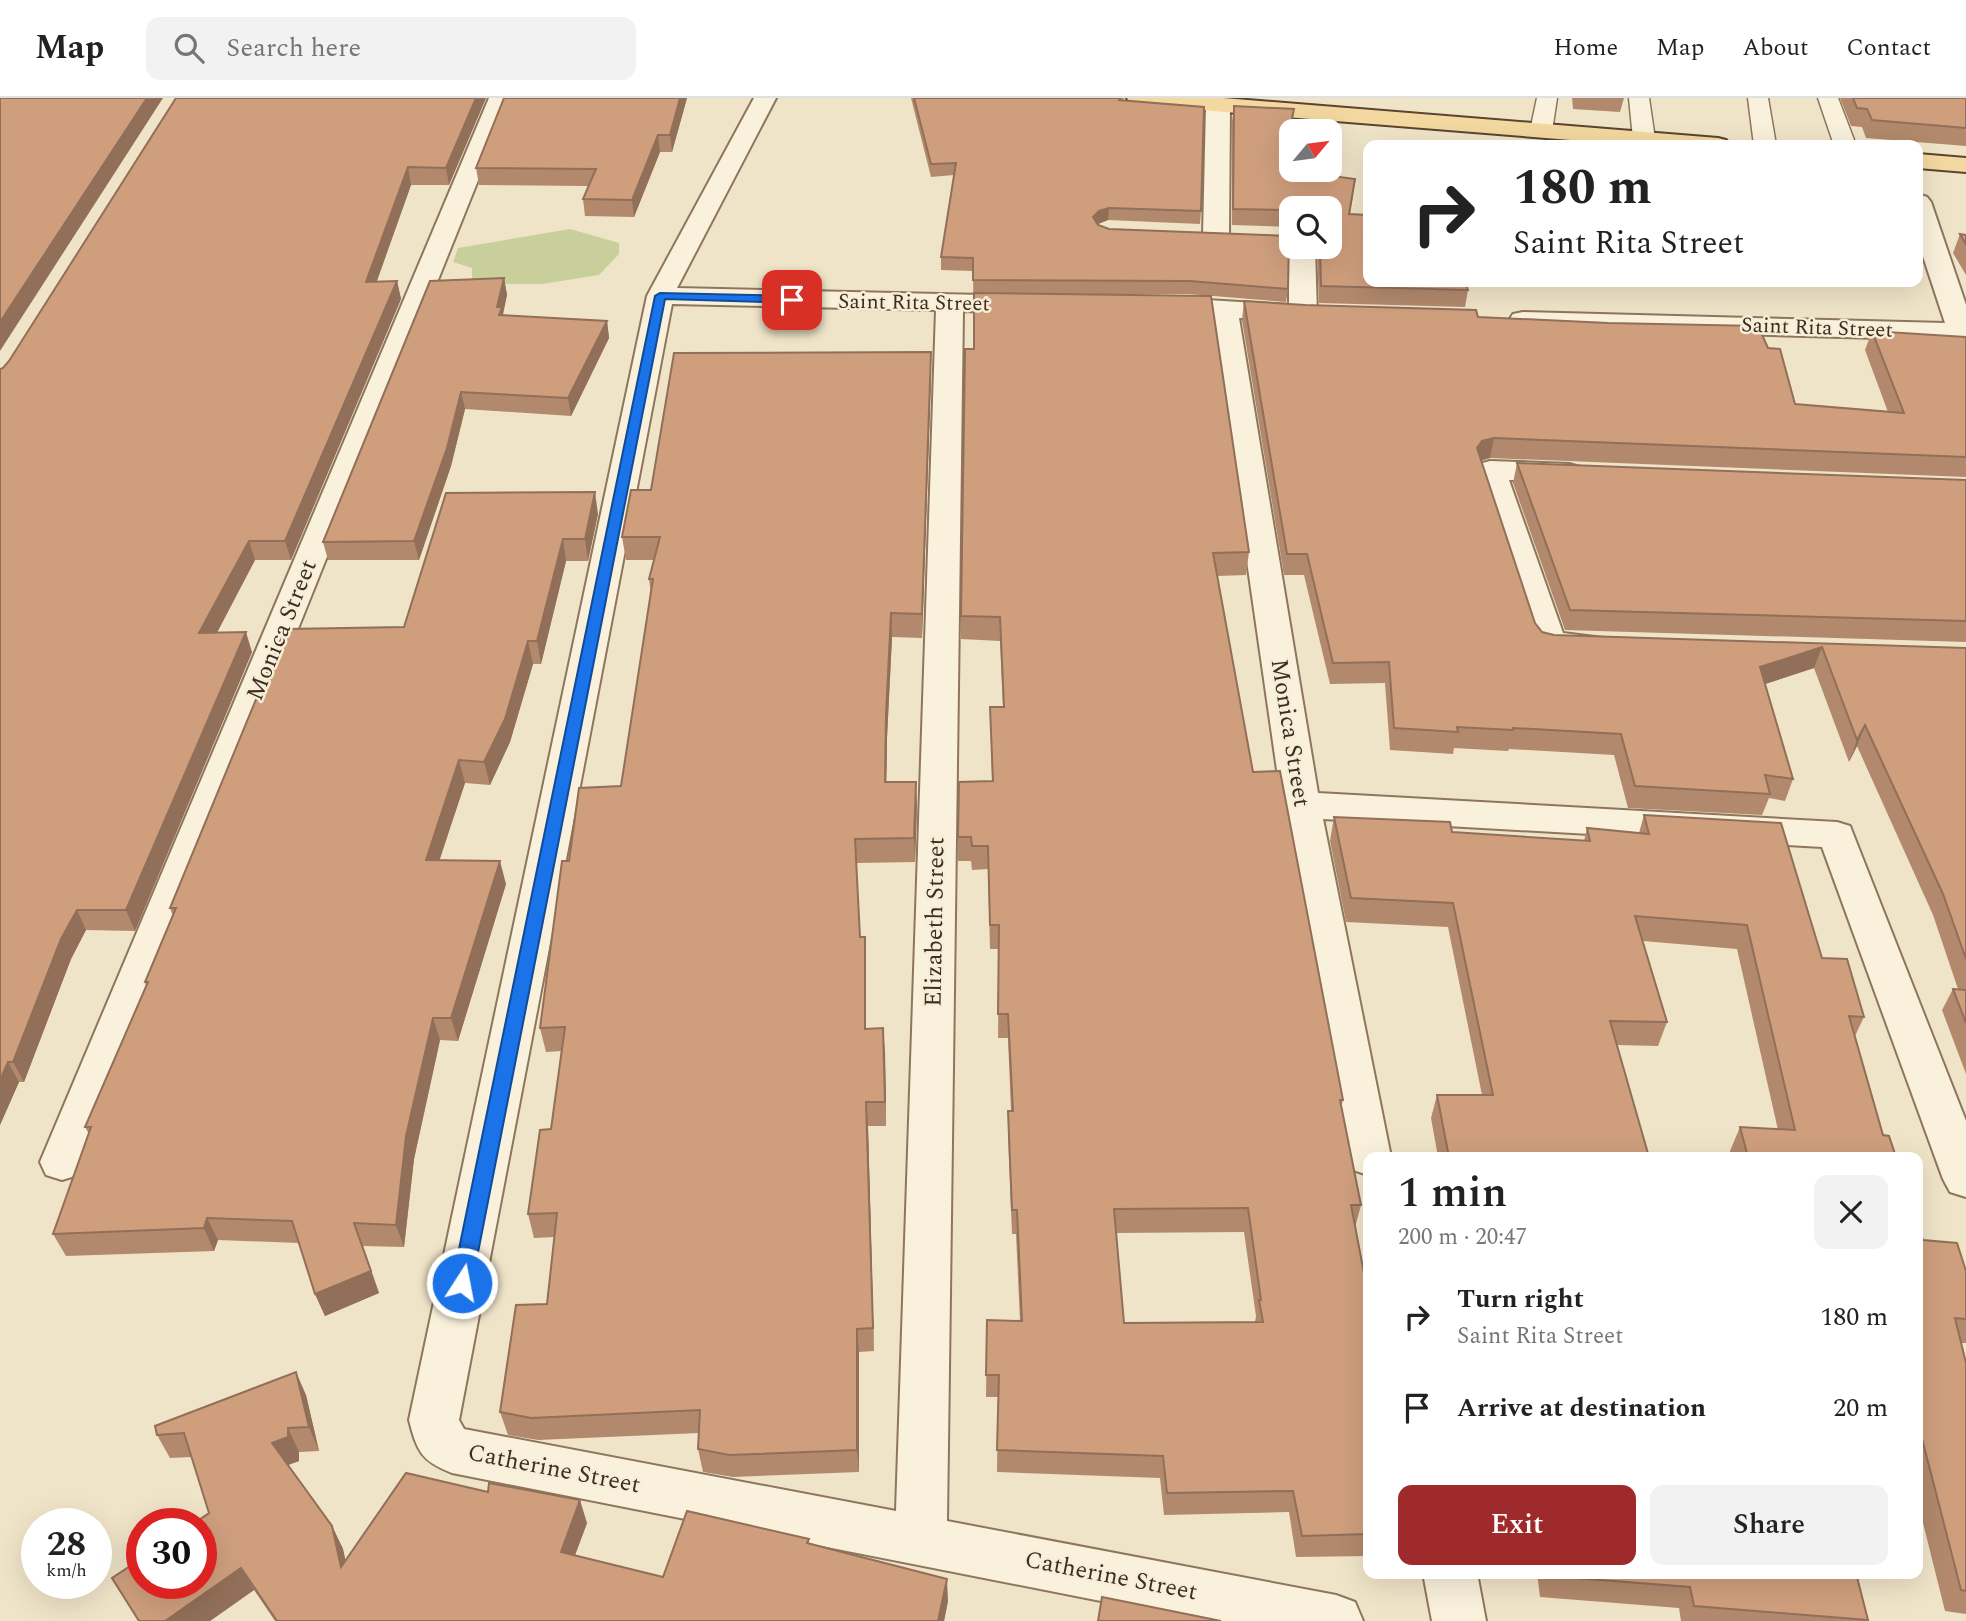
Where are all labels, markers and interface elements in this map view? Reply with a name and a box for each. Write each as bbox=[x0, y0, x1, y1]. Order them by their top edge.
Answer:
search box bbox=[146, 17, 636, 80]
text: Map bbox=[35, 23, 104, 73]
text: Search here bbox=[226, 28, 361, 68]
icon: search bbox=[170, 29, 208, 67]
text: Home bbox=[1553, 30, 1618, 66]
text: Map bbox=[1656, 30, 1704, 66]
text: About bbox=[1742, 30, 1808, 66]
text: Contact bbox=[1846, 30, 1931, 66]
north arrow bbox=[1279, 119, 1342, 182]
map controls bbox=[1279, 119, 1342, 259]
text: 180 m bbox=[1513, 151, 1652, 226]
icon: right bbox=[1398, 168, 1489, 259]
button: search bbox=[1279, 196, 1342, 259]
text: Saint Rita Street bbox=[1513, 219, 1744, 268]
pin bbox=[762, 270, 822, 330]
icon: arrive bbox=[773, 281, 811, 319]
street label: Saint Rita Street bbox=[838, 286, 990, 320]
street label: Saint Rita Street bbox=[1741, 309, 1893, 347]
street label: Monica Street bbox=[237, 554, 327, 706]
street label: Monica Street bbox=[1261, 656, 1319, 810]
street label: Elizabeth Street bbox=[916, 837, 954, 1007]
text: 1 min bbox=[1398, 1162, 1507, 1225]
button: close bbox=[1814, 1175, 1888, 1249]
text: 200 m · 20:47 bbox=[1398, 1220, 1527, 1255]
position arrow bbox=[425, 1246, 499, 1320]
text: Turn right bbox=[1457, 1279, 1584, 1319]
text: 180 m bbox=[1820, 1297, 1888, 1337]
icon: right bbox=[1398, 1298, 1436, 1336]
text: Saint Rita Street bbox=[1457, 1319, 1623, 1354]
text: Arrive at destination bbox=[1457, 1388, 1706, 1428]
text: 20 m bbox=[1833, 1388, 1888, 1428]
icon: arrive bbox=[1398, 1389, 1436, 1427]
street label: Catherine Street bbox=[465, 1435, 643, 1503]
button: Exit bbox=[1398, 1485, 1636, 1565]
button: Share bbox=[1650, 1485, 1888, 1565]
speed limit sign: 30 bbox=[126, 1508, 217, 1599]
text: 28 bbox=[47, 1518, 86, 1571]
street label: Catherine Street bbox=[1022, 1542, 1200, 1610]
text: km/h bbox=[46, 1557, 87, 1584]

